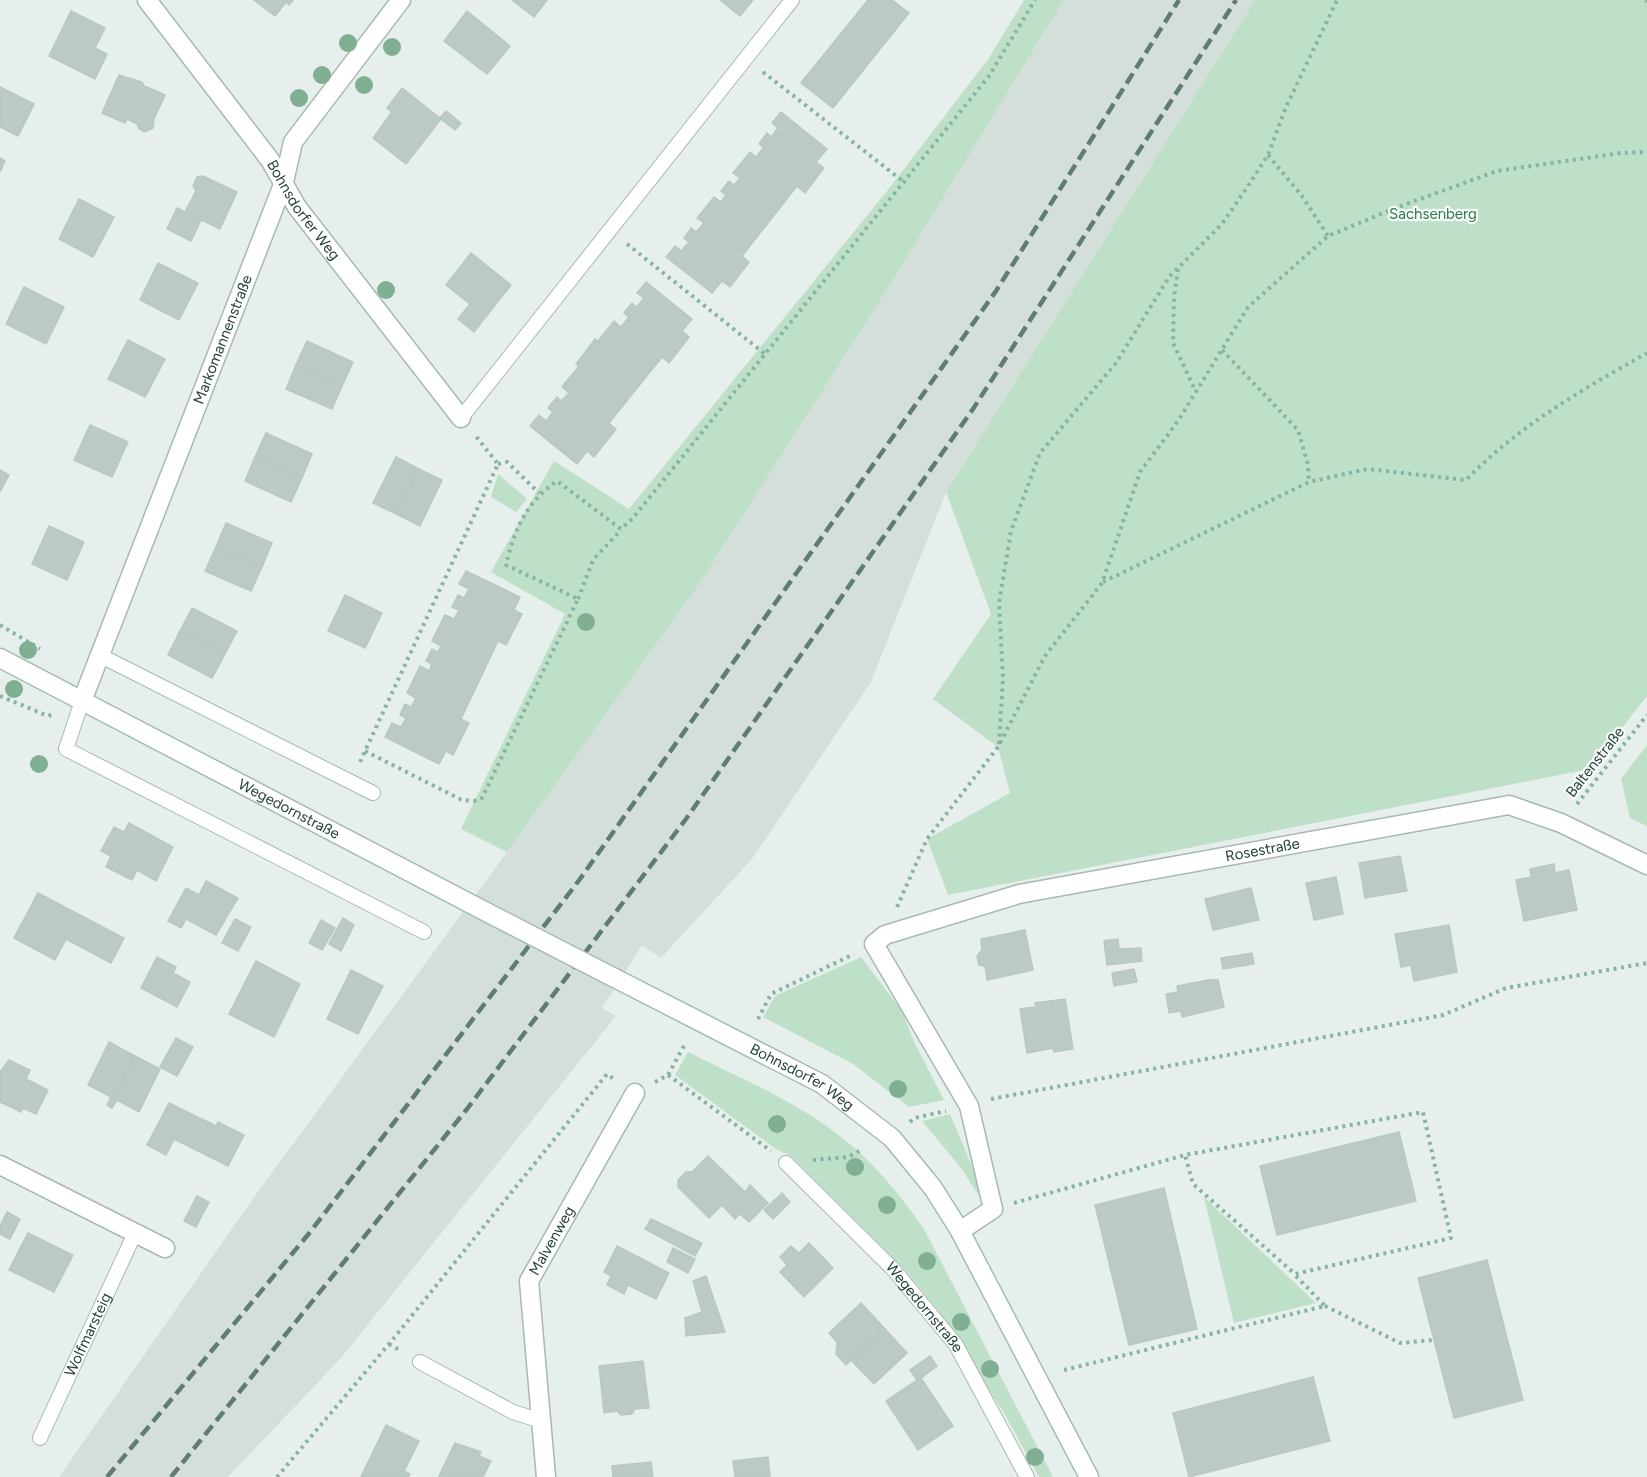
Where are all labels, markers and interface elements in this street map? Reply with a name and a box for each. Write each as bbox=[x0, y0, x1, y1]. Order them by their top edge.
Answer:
street label: Bohnsdorfer Weg bbox=[263, 157, 344, 264]
park label: Sachsenberg bbox=[1389, 205, 1477, 223]
street label: Markomannenstraße bbox=[189, 272, 256, 407]
street label: Baltenstraße bbox=[1562, 723, 1628, 801]
street label: Wegedornstraße bbox=[235, 775, 343, 843]
street label: Rosestraße bbox=[1224, 834, 1301, 865]
street label: Bohnsdorfer Weg bbox=[747, 1040, 857, 1114]
street label: Malvenweg bbox=[525, 1203, 578, 1278]
street label: Wegedornstraße bbox=[882, 1258, 967, 1355]
street label: Wolfmarsteig bbox=[61, 1290, 115, 1379]

